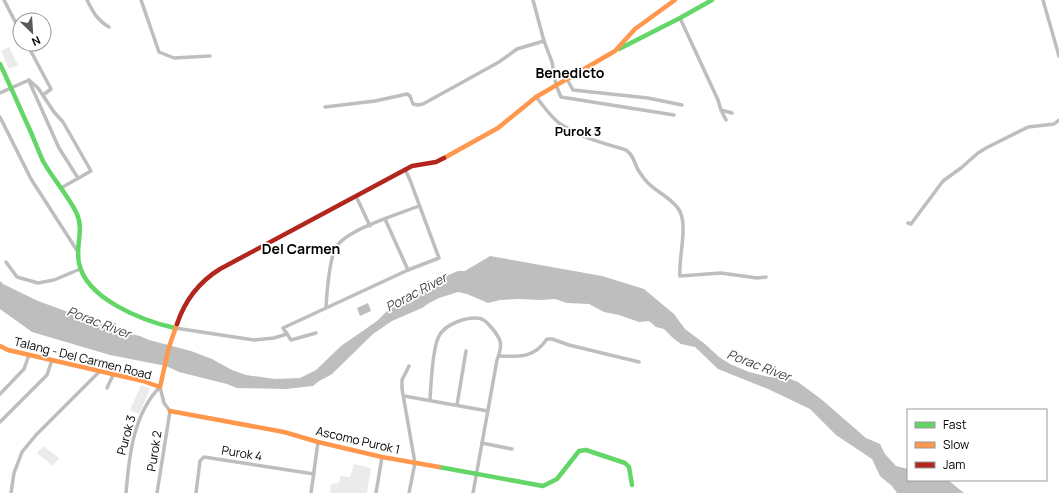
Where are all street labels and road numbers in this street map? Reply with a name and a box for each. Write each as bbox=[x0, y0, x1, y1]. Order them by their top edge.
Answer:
street label: Talang - Del Carmen Road bbox=[12, 333, 154, 383]
street label: Purok 3 bbox=[113, 413, 139, 457]
street label: Ascomo Purok 1 bbox=[314, 422, 402, 458]
street label: Purok 2 bbox=[142, 429, 166, 473]
street label: Purok 4 bbox=[220, 441, 264, 465]

